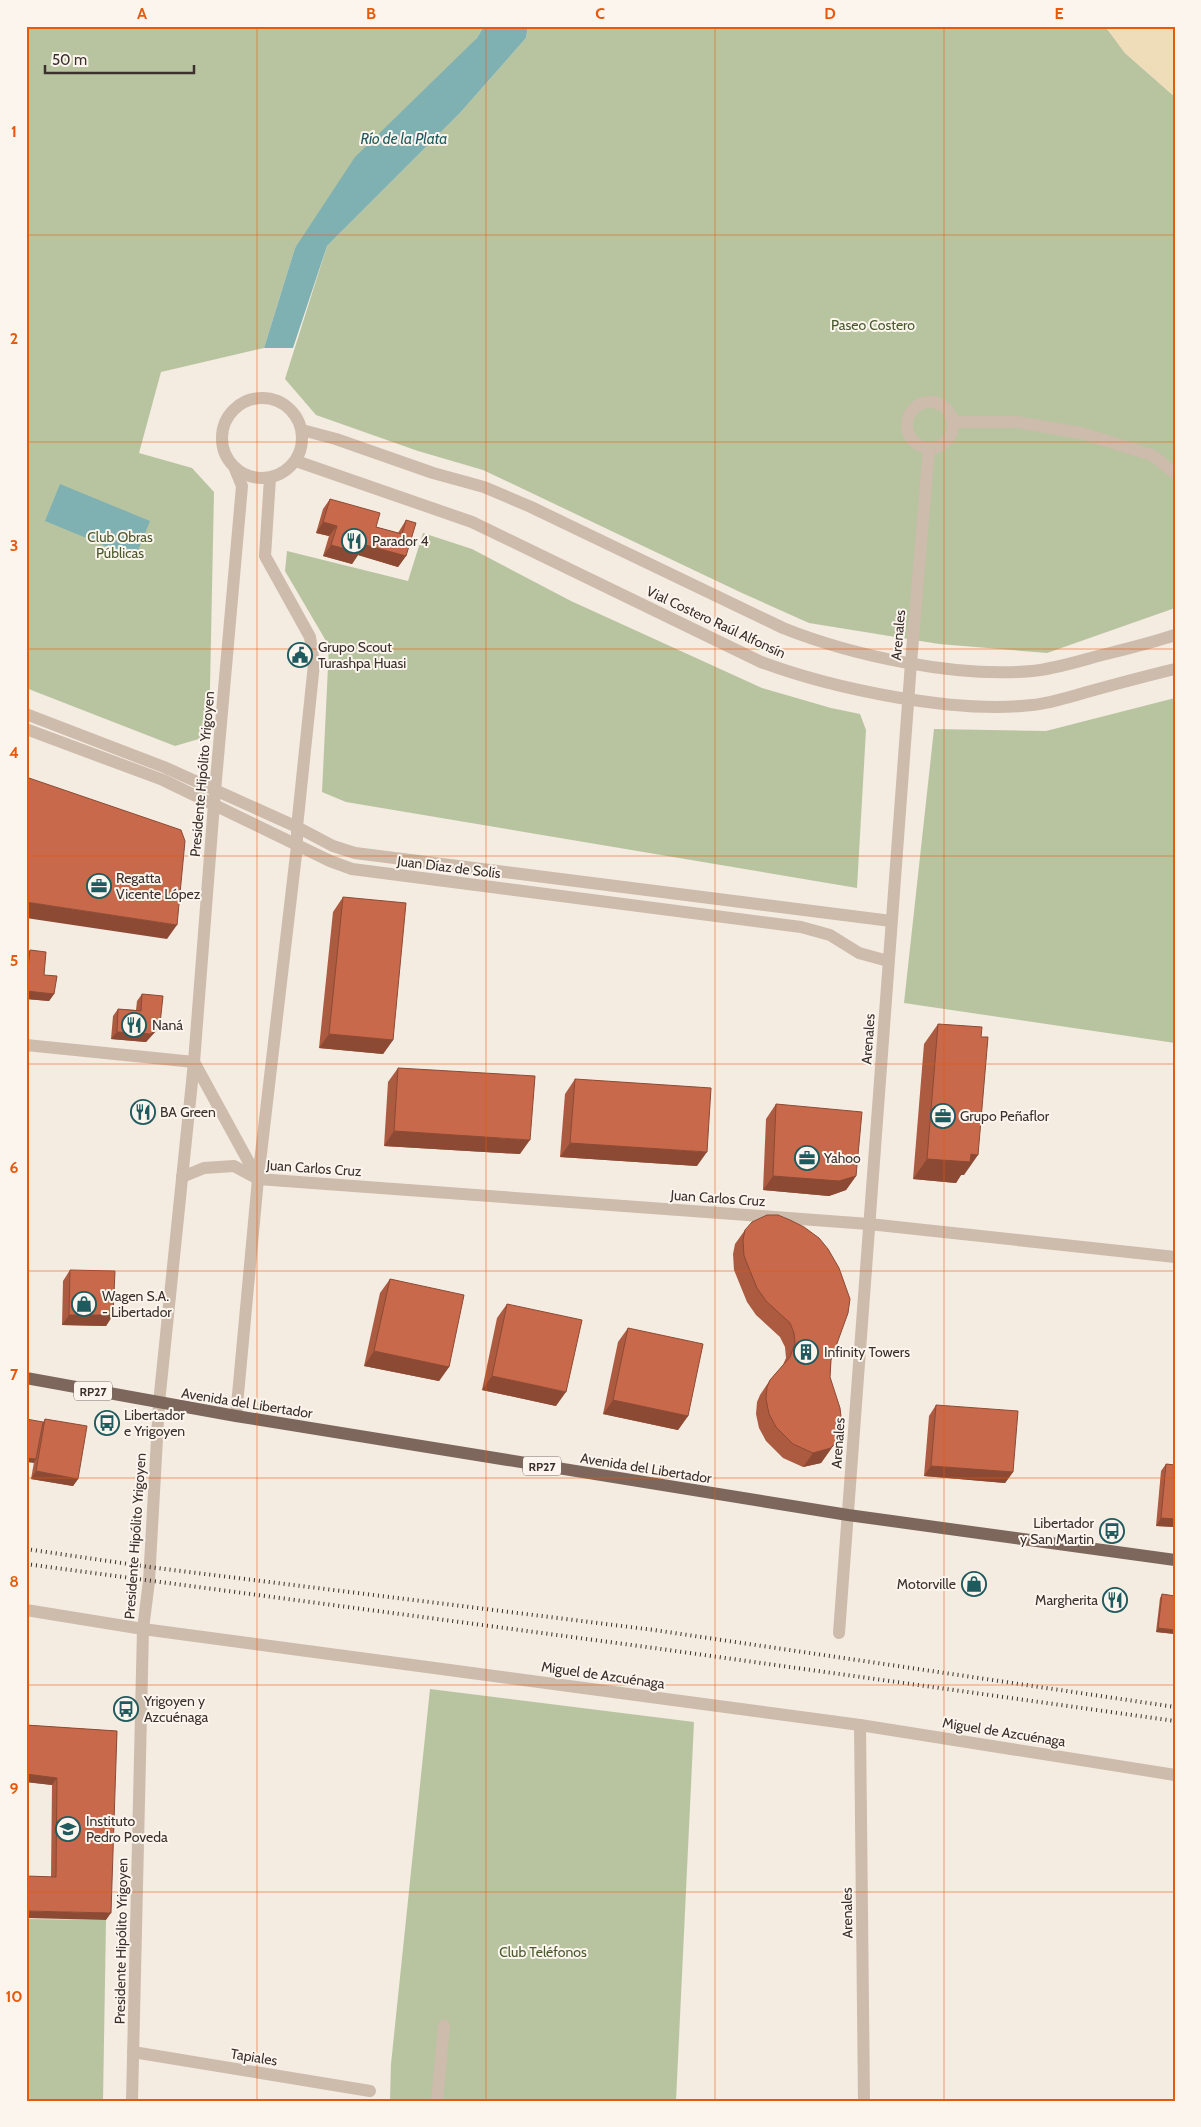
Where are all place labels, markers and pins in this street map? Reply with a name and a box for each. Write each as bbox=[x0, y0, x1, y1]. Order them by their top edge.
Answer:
restaurant icon: Parador 4 bbox=[341, 528, 367, 554]
place label: Parador 4 bbox=[372, 532, 429, 550]
place label: Grupo Scout Turashpa Huasi bbox=[318, 638, 406, 672]
public building icon: Grupo Scout Turashpa Huasi bbox=[287, 642, 313, 668]
place label: Regatta Vicente López bbox=[116, 869, 201, 903]
office icon: Regatta Vicente López bbox=[86, 873, 112, 899]
restaurant icon: Naná bbox=[121, 1012, 147, 1038]
place label: Naná bbox=[152, 1016, 183, 1034]
restaurant icon: BA Green bbox=[130, 1099, 156, 1125]
place label: BA Green bbox=[160, 1103, 216, 1121]
office icon: Grupo Peñaflor bbox=[930, 1103, 956, 1129]
place label: Grupo Peñaflor bbox=[960, 1107, 1050, 1125]
office icon: Yahoo bbox=[794, 1145, 820, 1171]
place label: Yahoo bbox=[823, 1149, 861, 1167]
place label: Wagen S.A. - Libertador bbox=[102, 1287, 172, 1321]
shop icon: Wagen S.A. - Libertador bbox=[71, 1291, 97, 1317]
building icon: Infinity Towers bbox=[793, 1339, 819, 1365]
place label: Infinity Towers bbox=[824, 1343, 910, 1361]
place label: Libertador e Yrigoyen bbox=[124, 1406, 185, 1440]
bus stop icon: Libertador e Yrigoyen bbox=[94, 1410, 120, 1436]
place label: Libertador y San Martin bbox=[1020, 1514, 1095, 1548]
bus stop icon: Libertador y San Martin bbox=[1099, 1518, 1125, 1544]
shop icon: Motorville bbox=[961, 1571, 987, 1597]
place label: Motorville bbox=[897, 1575, 956, 1593]
restaurant icon: Margherita bbox=[1102, 1587, 1128, 1613]
place label: Margherita bbox=[1035, 1591, 1098, 1609]
place label: Yrigoyen y Azcuénaga bbox=[143, 1692, 208, 1726]
bus stop icon: Yrigoyen y Azcuénaga bbox=[113, 1696, 139, 1722]
place label: Instituto Pedro Poveda bbox=[86, 1812, 168, 1846]
school or university icon: Instituto Pedro Poveda bbox=[55, 1816, 81, 1842]

